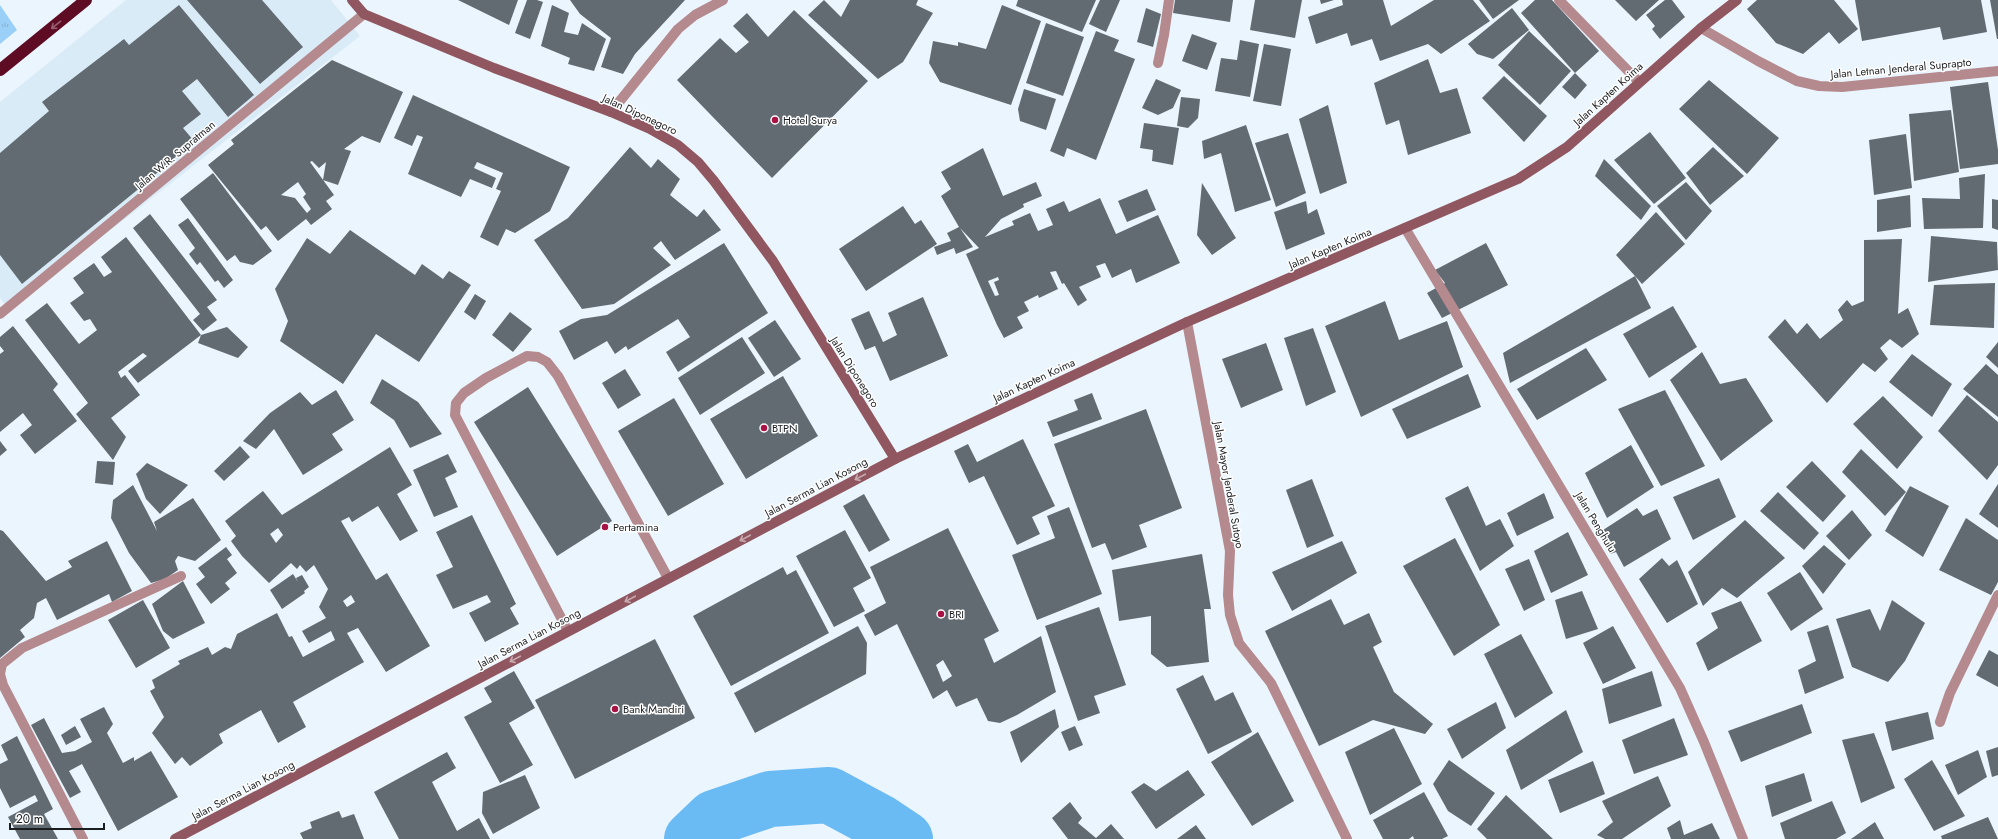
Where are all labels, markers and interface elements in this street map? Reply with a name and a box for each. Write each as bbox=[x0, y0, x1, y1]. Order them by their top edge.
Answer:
one-way arrow bbox=[51, 20, 62, 29]
street label: Jalan Letnan Jenderal Suprapto bbox=[1828, 54, 1972, 82]
street label: Jalan Kapten Koima bbox=[1568, 58, 1646, 131]
street label: Jalan Diponegoro bbox=[598, 89, 680, 138]
place label: Hotel Surya bbox=[783, 112, 837, 128]
marker: Hotel Surya bbox=[770, 115, 780, 125]
street label: Jalan W.R. Supratman bbox=[130, 117, 218, 195]
street label: Jalan Kapten Koima bbox=[1284, 223, 1374, 273]
street label: Jalan Diponegoro bbox=[826, 332, 883, 410]
street label: Jalan Kapten Koima bbox=[989, 354, 1078, 407]
street label: Jalan Mayor Jenderal Sutoyo bbox=[1210, 418, 1248, 550]
place label: BTPN bbox=[772, 420, 797, 436]
marker: BTPN bbox=[759, 423, 769, 433]
street label: Jalan Serma Lian Kosong bbox=[760, 453, 870, 522]
one-way arrow bbox=[854, 474, 866, 482]
street label: Jalan Penghulu bbox=[1571, 487, 1620, 555]
place label: Pertamina bbox=[613, 519, 659, 535]
marker: Pertamina bbox=[600, 522, 610, 532]
one-way arrow bbox=[739, 535, 751, 542]
one-way arrow bbox=[624, 595, 636, 603]
street label: Jalan Serma Lian Kosong bbox=[473, 604, 583, 673]
place label: BRI bbox=[949, 606, 964, 622]
marker: BRI bbox=[936, 609, 946, 619]
one-way arrow bbox=[509, 656, 521, 663]
place label: Bank Mandiri bbox=[623, 701, 684, 717]
marker: Bank Mandiri bbox=[610, 704, 620, 714]
street label: Jalan Serma Lian Kosong bbox=[187, 756, 297, 825]
scale bar bbox=[10, 805, 104, 831]
text: 20 m bbox=[16, 810, 43, 828]

